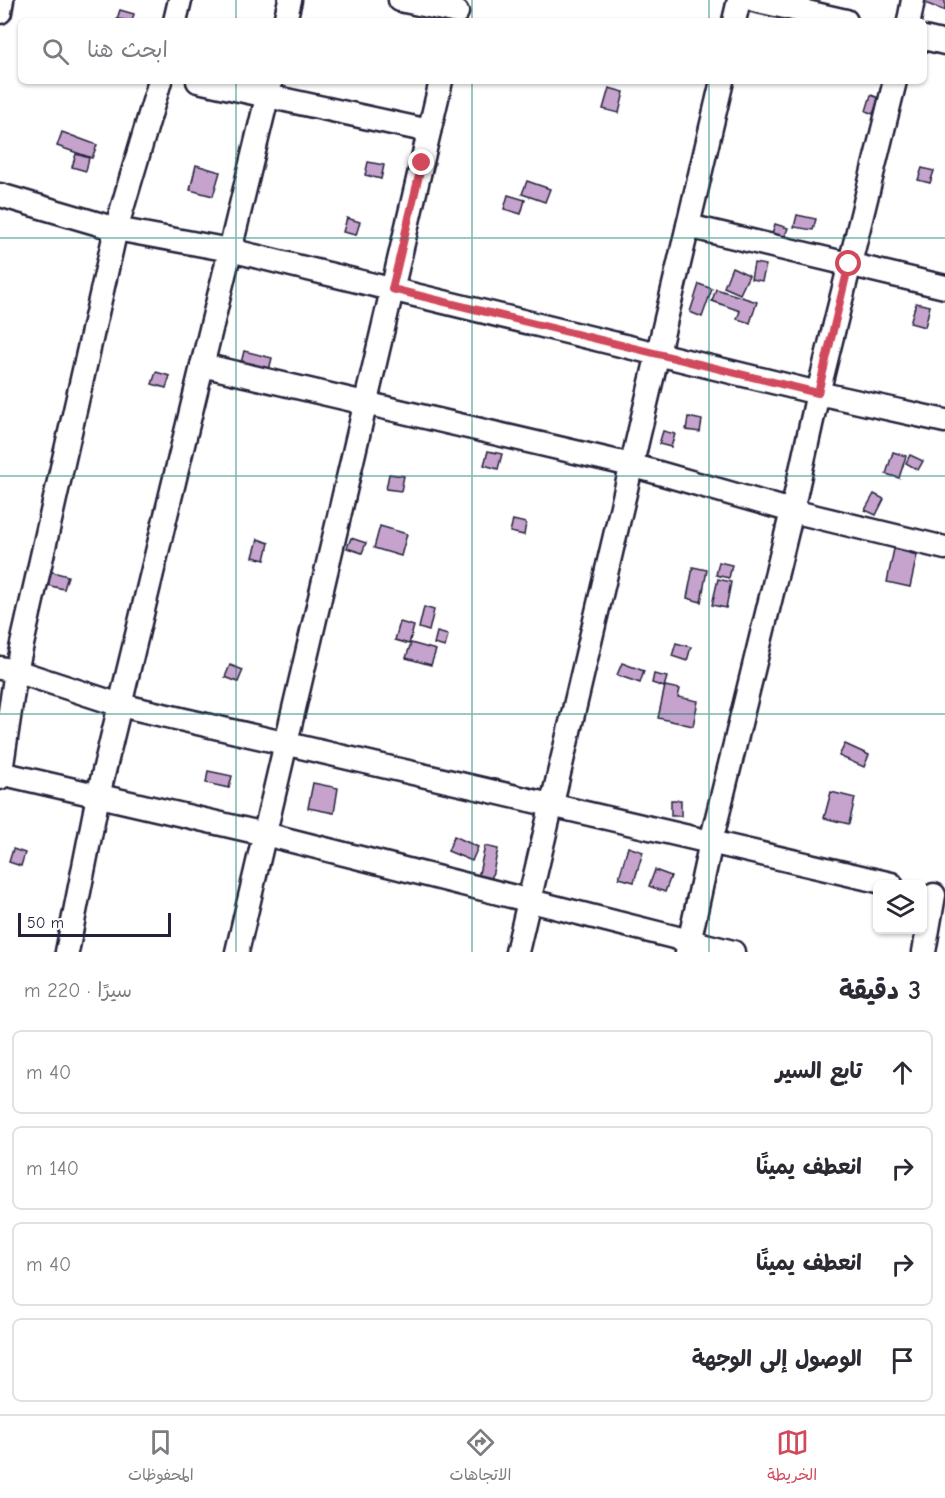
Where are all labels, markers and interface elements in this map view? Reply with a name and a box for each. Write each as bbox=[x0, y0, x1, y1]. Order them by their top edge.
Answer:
search box bbox=[18, 18, 927, 84]
icon: search bbox=[39, 35, 72, 68]
text: ابحث هنا bbox=[87, 37, 168, 63]
route end bbox=[408, 149, 434, 175]
route start bbox=[835, 250, 861, 276]
map controls bbox=[873, 880, 927, 934]
button: layers bbox=[873, 880, 927, 934]
scale bar bbox=[18, 910, 171, 938]
text: 50 m bbox=[27, 914, 64, 932]
text: 3 دقيقة bbox=[839, 976, 921, 1006]
text: سيرًا · 220 m bbox=[24, 979, 132, 1002]
icon: ahead bbox=[886, 1056, 919, 1089]
text: تابع السير bbox=[776, 1058, 862, 1084]
text: 40 m bbox=[26, 1061, 71, 1084]
icon: right bbox=[886, 1152, 919, 1185]
text: انعطف يمينًا bbox=[756, 1154, 862, 1180]
text: 140 m bbox=[26, 1157, 79, 1180]
icon: right bbox=[886, 1248, 919, 1281]
text: انعطف يمينًا bbox=[756, 1250, 862, 1276]
text: 40 m bbox=[26, 1253, 71, 1276]
icon: arrive bbox=[886, 1344, 919, 1377]
text: الوصول إلى الوجهة bbox=[692, 1346, 862, 1372]
tab: المحفوظات bbox=[128, 1426, 194, 1489]
tab: الاتجاهات bbox=[450, 1426, 511, 1489]
tab: الخريطة bbox=[767, 1426, 817, 1489]

